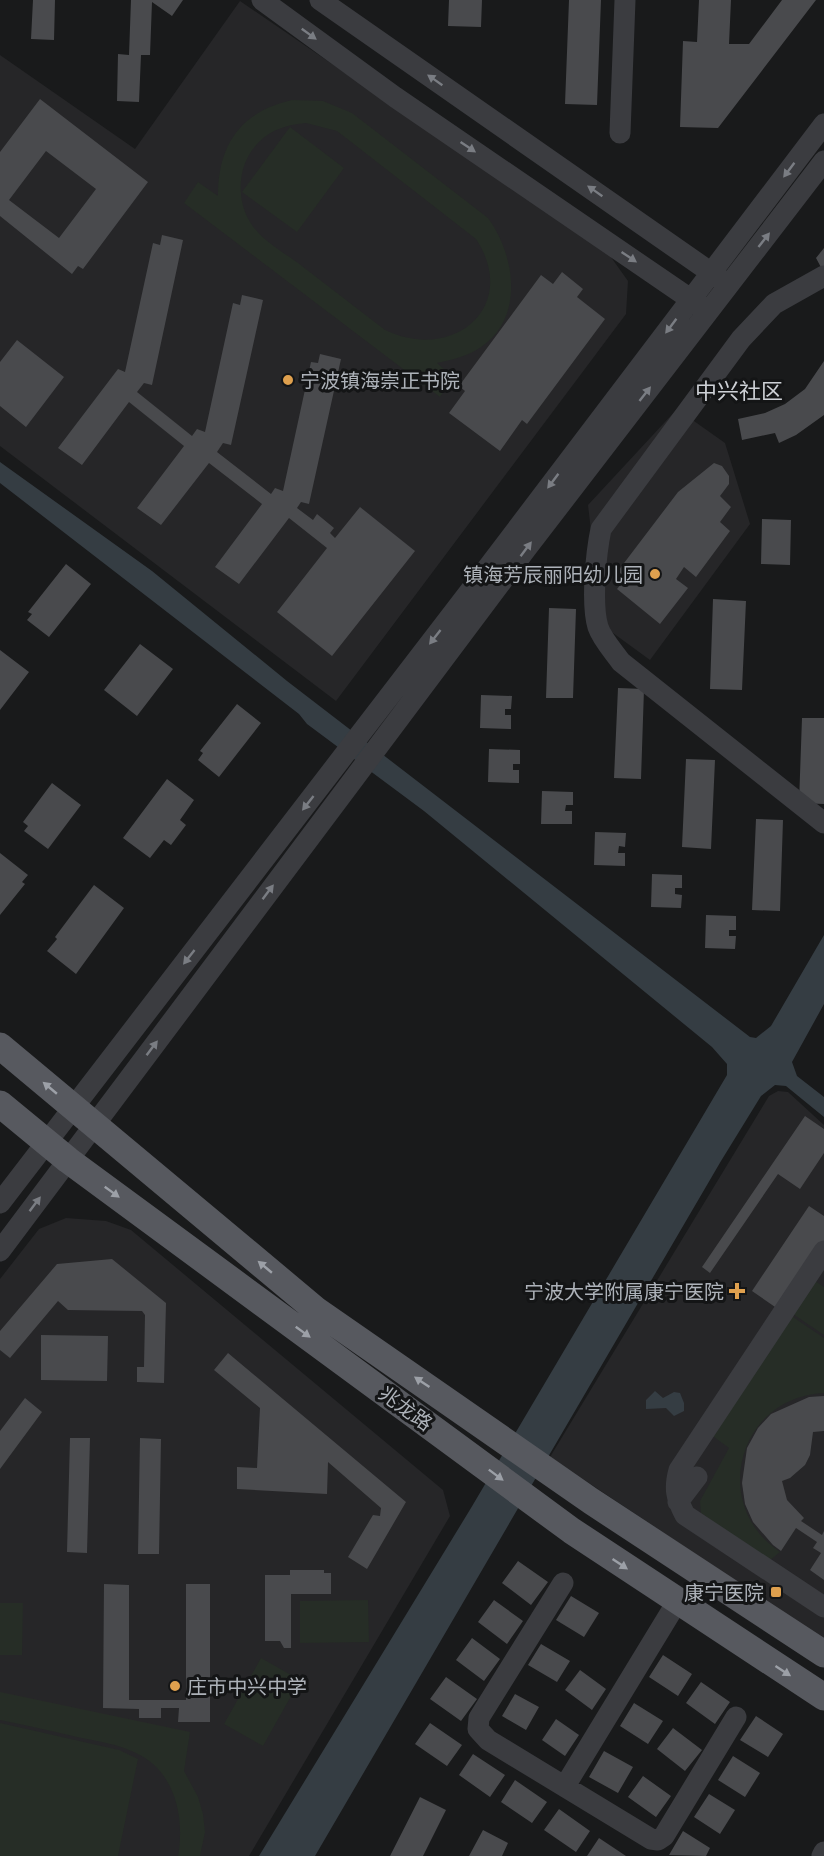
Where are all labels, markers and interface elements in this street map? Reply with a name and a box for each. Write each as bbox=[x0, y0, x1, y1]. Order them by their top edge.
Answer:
one-way arrow bbox=[301, 28, 316, 40]
one-way arrow bbox=[427, 74, 443, 86]
one-way arrow bbox=[460, 141, 476, 152]
one-way arrow bbox=[783, 163, 795, 178]
one-way arrow bbox=[587, 185, 603, 197]
one-way arrow bbox=[757, 232, 769, 247]
one-way arrow bbox=[621, 251, 637, 262]
one-way arrow bbox=[665, 318, 677, 334]
place label: 宁波镇海崇正书院 bbox=[300, 369, 460, 392]
marker: 宁波镇海崇正书院 bbox=[281, 373, 295, 387]
district label: 中兴社区 bbox=[695, 378, 783, 403]
one-way arrow bbox=[638, 387, 650, 402]
one-way arrow bbox=[548, 474, 560, 489]
one-way arrow bbox=[520, 541, 532, 557]
place label: 镇海芳辰丽阳幼儿园 bbox=[463, 563, 643, 586]
marker: 镇海芳辰丽阳幼儿园 bbox=[648, 567, 662, 581]
one-way arrow bbox=[430, 629, 442, 644]
one-way arrow bbox=[302, 794, 314, 810]
one-way arrow bbox=[262, 884, 274, 900]
one-way arrow bbox=[183, 949, 195, 965]
one-way arrow bbox=[145, 1040, 157, 1055]
one-way arrow bbox=[43, 1082, 58, 1095]
one-way arrow bbox=[103, 1186, 119, 1198]
one-way arrow bbox=[29, 1197, 41, 1213]
one-way arrow bbox=[257, 1260, 273, 1273]
place label: 宁波大学附属康宁医院 bbox=[524, 1280, 724, 1303]
marker: 宁波大学附属康宁医院 bbox=[728, 1282, 746, 1300]
one-way arrow bbox=[295, 1326, 310, 1338]
one-way arrow bbox=[414, 1377, 430, 1388]
street label: 兆龙路 bbox=[375, 1381, 437, 1435]
one-way arrow bbox=[488, 1468, 503, 1480]
one-way arrow bbox=[612, 1558, 628, 1570]
place label: 康宁医院 bbox=[684, 1581, 764, 1604]
marker: 康宁医院 bbox=[769, 1585, 783, 1599]
one-way arrow bbox=[775, 1665, 791, 1677]
place label: 庄市中兴中学 bbox=[187, 1675, 307, 1698]
marker: 庄市中兴中学 bbox=[168, 1679, 182, 1693]

